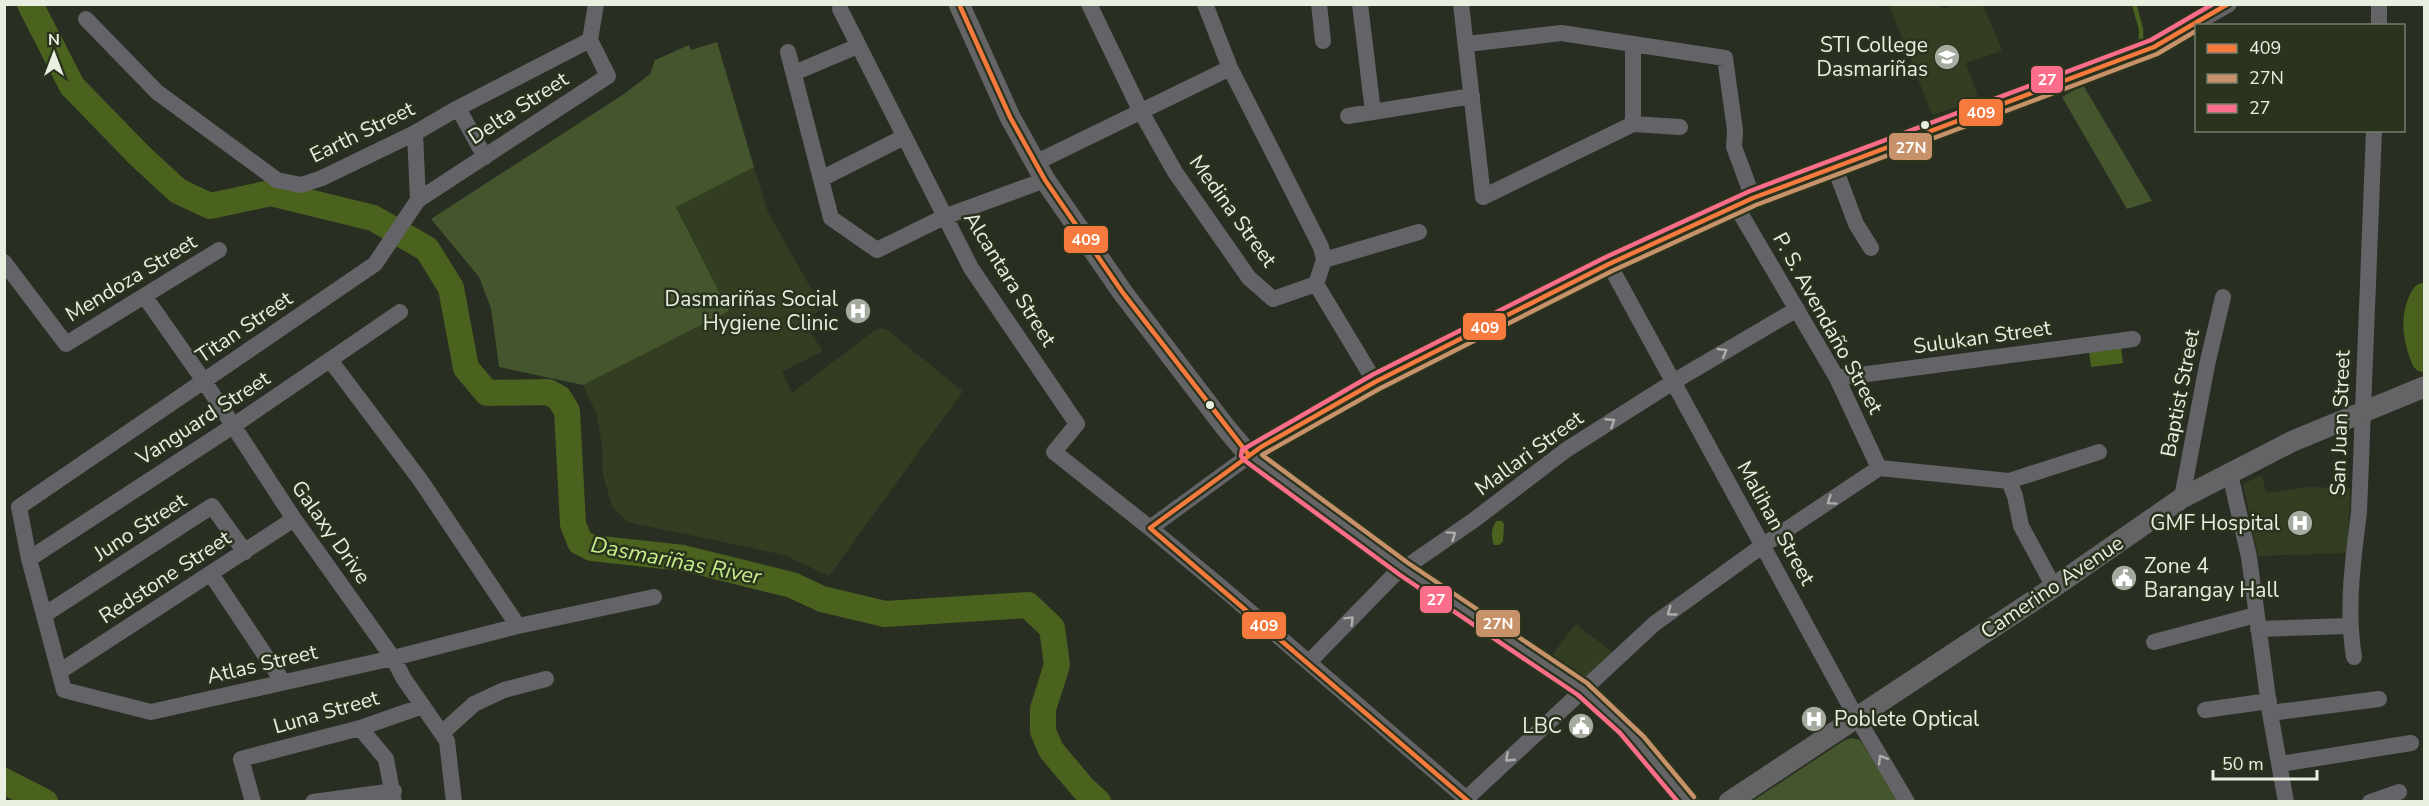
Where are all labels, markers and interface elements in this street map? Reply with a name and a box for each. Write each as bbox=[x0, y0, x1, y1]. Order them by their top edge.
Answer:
north arrow bbox=[24, 24, 84, 84]
legend bbox=[2195, 24, 2405, 132]
text: N bbox=[48, 29, 60, 51]
place label: STI College Dasmariñas bbox=[1817, 31, 1928, 83]
text: 409 bbox=[2249, 36, 2281, 60]
school or university icon: STI College Dasmariñas bbox=[1932, 42, 1962, 72]
street label: Delta Street bbox=[463, 65, 574, 151]
line badge: 27 bbox=[2030, 65, 2064, 94]
text: 27N bbox=[2249, 66, 2284, 90]
text: 27 bbox=[2037, 69, 2057, 91]
street label: Earth Street bbox=[305, 94, 420, 169]
text: 27 bbox=[2249, 96, 2271, 120]
line badge: 409 bbox=[1958, 98, 2004, 127]
text: 409 bbox=[1967, 102, 1995, 124]
unlabelled marker bbox=[1919, 119, 1931, 131]
line badge: 27N bbox=[1888, 132, 1933, 161]
text: 27N bbox=[1895, 137, 1927, 159]
street label: Medina Street bbox=[1183, 149, 1283, 273]
street label: Alcantara Street bbox=[957, 206, 1063, 352]
line badge: 409 bbox=[1063, 225, 1109, 254]
street label: Mendoza Street bbox=[60, 227, 202, 328]
street label: P. S. Avendaño Street bbox=[1766, 227, 1890, 419]
text: 409 bbox=[1072, 229, 1100, 251]
street label: Titan Street bbox=[190, 284, 298, 370]
place label: Dasmariñas Social Hygiene Clinic bbox=[665, 285, 839, 337]
hospital icon: Dasmariñas Social Hygiene Clinic bbox=[843, 296, 873, 326]
line badge: 409 bbox=[1462, 312, 1507, 341]
street label: Sulukan Street bbox=[1911, 313, 2053, 361]
text: 409 bbox=[1471, 317, 1499, 339]
street label: Baptist Street bbox=[2154, 326, 2206, 459]
one-way arrow bbox=[1717, 348, 1728, 360]
street label: San Juan Street bbox=[2323, 349, 2357, 496]
street label: Vanguard Street bbox=[130, 364, 276, 472]
unlabelled marker bbox=[1204, 399, 1216, 411]
street label: Mallari Street bbox=[1469, 404, 1589, 502]
one-way arrow bbox=[1604, 418, 1615, 429]
street label: Malihan Street bbox=[1730, 456, 1822, 591]
street label: Galaxy Drive bbox=[285, 475, 377, 589]
street label: Juno Street bbox=[88, 486, 192, 568]
one-way arrow bbox=[1826, 493, 1837, 504]
hospital icon: GMF Hospital bbox=[2285, 508, 2315, 538]
place label: GMF Hospital bbox=[2150, 509, 2281, 537]
street label: Redstone Street bbox=[94, 524, 237, 630]
street label: Camerino Avenue bbox=[1975, 529, 2129, 645]
water label: Dasmariñas River bbox=[588, 530, 765, 592]
one-way arrow bbox=[1446, 531, 1457, 542]
place label: Zone 4 Barangay Hall bbox=[2144, 552, 2280, 604]
public building icon: Zone 4 Barangay Hall bbox=[2109, 563, 2139, 593]
line badge: 27 bbox=[1419, 585, 1453, 614]
text: 27 bbox=[1426, 589, 1446, 611]
one-way arrow bbox=[1666, 605, 1677, 616]
line badge: 27N bbox=[1475, 609, 1521, 638]
line badge: 409 bbox=[1241, 611, 1287, 640]
text: 27N bbox=[1482, 613, 1514, 635]
text: 409 bbox=[1250, 615, 1278, 637]
one-way arrow bbox=[1343, 617, 1354, 628]
street label: Atlas Street bbox=[204, 638, 321, 690]
street label: Luna Street bbox=[270, 683, 383, 740]
hospital icon: Poblete Optical bbox=[1799, 704, 1829, 734]
place label: Poblete Optical bbox=[1834, 705, 1980, 733]
public building icon: LBC bbox=[1566, 711, 1596, 741]
place label: LBC bbox=[1522, 712, 1562, 740]
scale bar bbox=[2213, 743, 2316, 781]
one-way arrow bbox=[1505, 751, 1515, 762]
text: 50 m bbox=[2222, 752, 2264, 776]
one-way arrow bbox=[1877, 755, 1889, 765]

